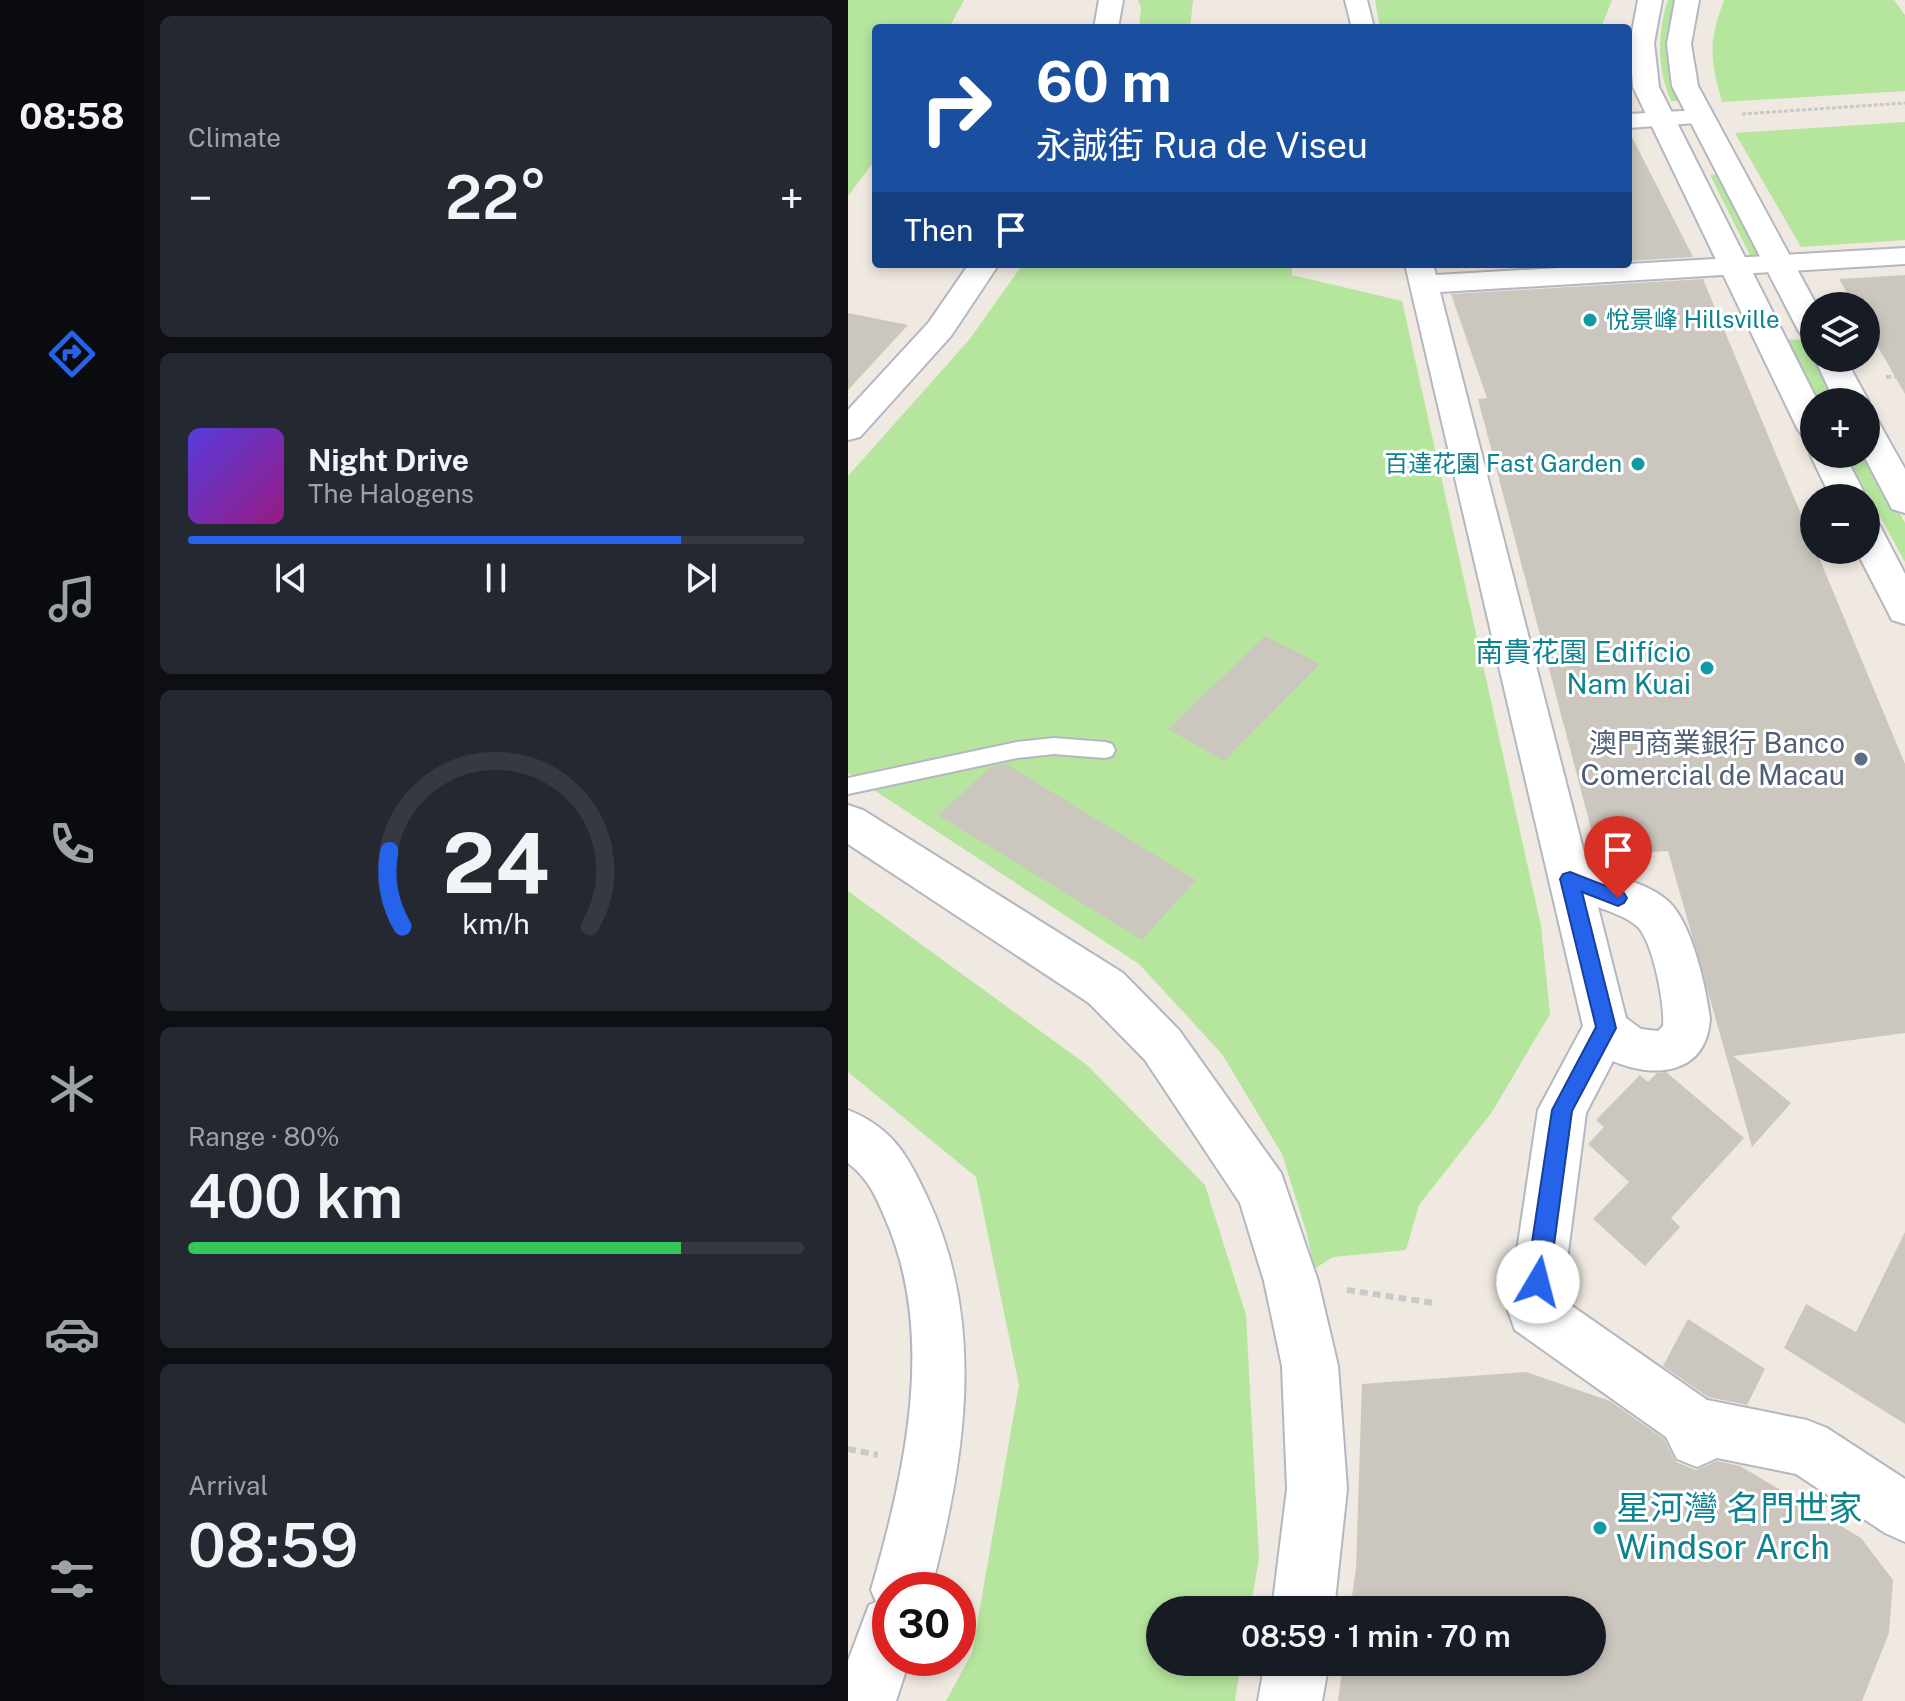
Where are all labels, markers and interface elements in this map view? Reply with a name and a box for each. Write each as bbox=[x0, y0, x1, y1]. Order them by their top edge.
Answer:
text: 60 m bbox=[1036, 49, 1172, 115]
icon: right bbox=[904, 56, 1008, 160]
text: 08:58 bbox=[19, 95, 125, 137]
text: Climate bbox=[188, 122, 281, 153]
text: 永誠街 Rua de Viseu bbox=[1036, 124, 1368, 166]
text: 22° bbox=[445, 162, 547, 233]
text: − bbox=[188, 172, 212, 224]
text: + bbox=[780, 172, 804, 224]
icon: arrive bbox=[989, 208, 1033, 252]
text: Then bbox=[904, 212, 973, 248]
map controls bbox=[1800, 292, 1880, 564]
button: layers bbox=[1800, 292, 1880, 372]
place label: 悅景峰 Hillsville bbox=[1606, 305, 1780, 333]
marker: 悅景峰 Hillsville bbox=[1581, 311, 1599, 329]
icon: directions bbox=[44, 326, 100, 382]
button: + bbox=[1800, 388, 1880, 468]
text: Night Drive bbox=[308, 442, 469, 478]
place label: 百達花園 Fast Garden bbox=[1384, 449, 1622, 477]
marker: 百達花園 Fast Garden bbox=[1629, 455, 1647, 473]
text: The Halogens bbox=[308, 478, 474, 509]
button: − bbox=[1800, 484, 1880, 564]
icon: previous bbox=[269, 556, 313, 600]
icon: pause bbox=[474, 556, 518, 600]
icon: next bbox=[679, 556, 723, 600]
icon: music bbox=[44, 571, 100, 627]
place label: 南貴花園 Edifício Nam Kuai bbox=[1476, 635, 1691, 700]
marker: 南貴花園 Edifício Nam Kuai bbox=[1698, 659, 1716, 677]
place label: 澳門商業銀行 Banco Comercial de Macau bbox=[1581, 726, 1845, 791]
marker: 澳門商業銀行 Banco Comercial de Macau bbox=[1852, 750, 1870, 768]
text: 24 bbox=[442, 813, 550, 911]
icon: phone bbox=[44, 816, 100, 872]
pin bbox=[1584, 816, 1652, 898]
icon: arrive bbox=[1596, 828, 1640, 872]
text: km/h bbox=[462, 907, 530, 940]
icon: climate bbox=[44, 1061, 100, 1117]
text: Range · 80% bbox=[188, 1121, 340, 1152]
text: 400 km bbox=[188, 1161, 403, 1232]
position arrow bbox=[1496, 1240, 1580, 1324]
icon: car bbox=[44, 1306, 100, 1362]
text: Arrival bbox=[188, 1470, 268, 1501]
place label: 星河灣 名門世家 Windsor Arch bbox=[1616, 1488, 1862, 1567]
text: 08:59 bbox=[188, 1510, 358, 1581]
marker: 星河灣 名門世家 Windsor Arch bbox=[1591, 1519, 1609, 1537]
icon: filters bbox=[44, 1551, 100, 1607]
speed limit sign: 30 bbox=[872, 1572, 976, 1676]
text: 08:59 · 1 min · 70 m bbox=[1241, 1618, 1511, 1654]

